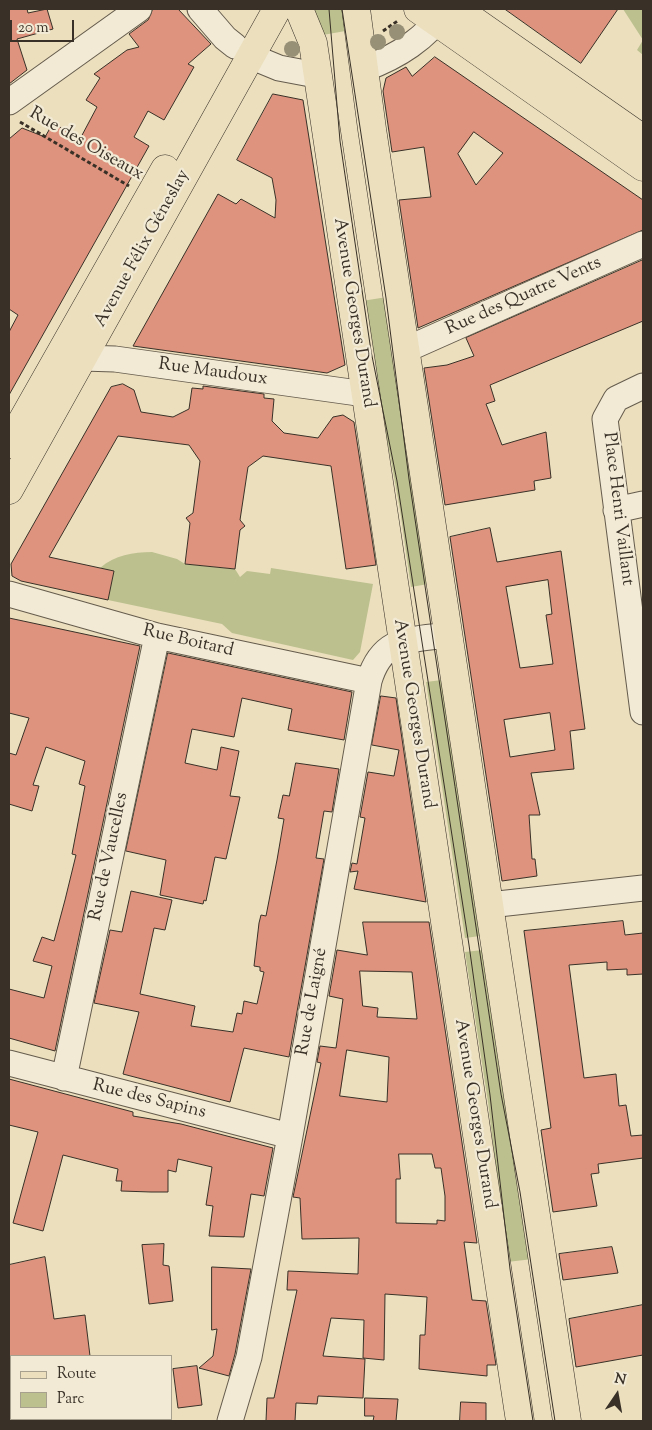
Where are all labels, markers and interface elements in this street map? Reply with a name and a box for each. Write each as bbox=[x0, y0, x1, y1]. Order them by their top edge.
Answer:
scale bar bbox=[12, 10, 76, 42]
text: 20 m bbox=[18, 18, 49, 39]
street label: Rue des Oiseaux bbox=[25, 104, 147, 186]
street label: Avenue Félix Géneslay bbox=[91, 166, 195, 332]
street label: Avenue Georges Durand bbox=[327, 217, 379, 409]
street label: Rue des Quatre Vents bbox=[443, 253, 605, 341]
street label: Rue Maudoux bbox=[157, 355, 269, 391]
street label: Place Henri Vaillant bbox=[597, 431, 637, 587]
street label: Avenue Georges Durand bbox=[387, 618, 439, 810]
street label: Rue Boitard bbox=[141, 621, 235, 663]
street label: Rue de Vaucelles bbox=[86, 791, 134, 923]
street label: Rue de Laigné bbox=[293, 946, 333, 1058]
street label: Avenue Georges Durand bbox=[448, 1018, 500, 1210]
street label: Rue des Sapins bbox=[90, 1075, 208, 1125]
legend bbox=[10, 1355, 172, 1420]
text: Route bbox=[57, 1364, 96, 1385]
text: N bbox=[613, 1369, 628, 1391]
north arrow bbox=[592, 1370, 642, 1420]
text: Parc bbox=[57, 1389, 84, 1410]

